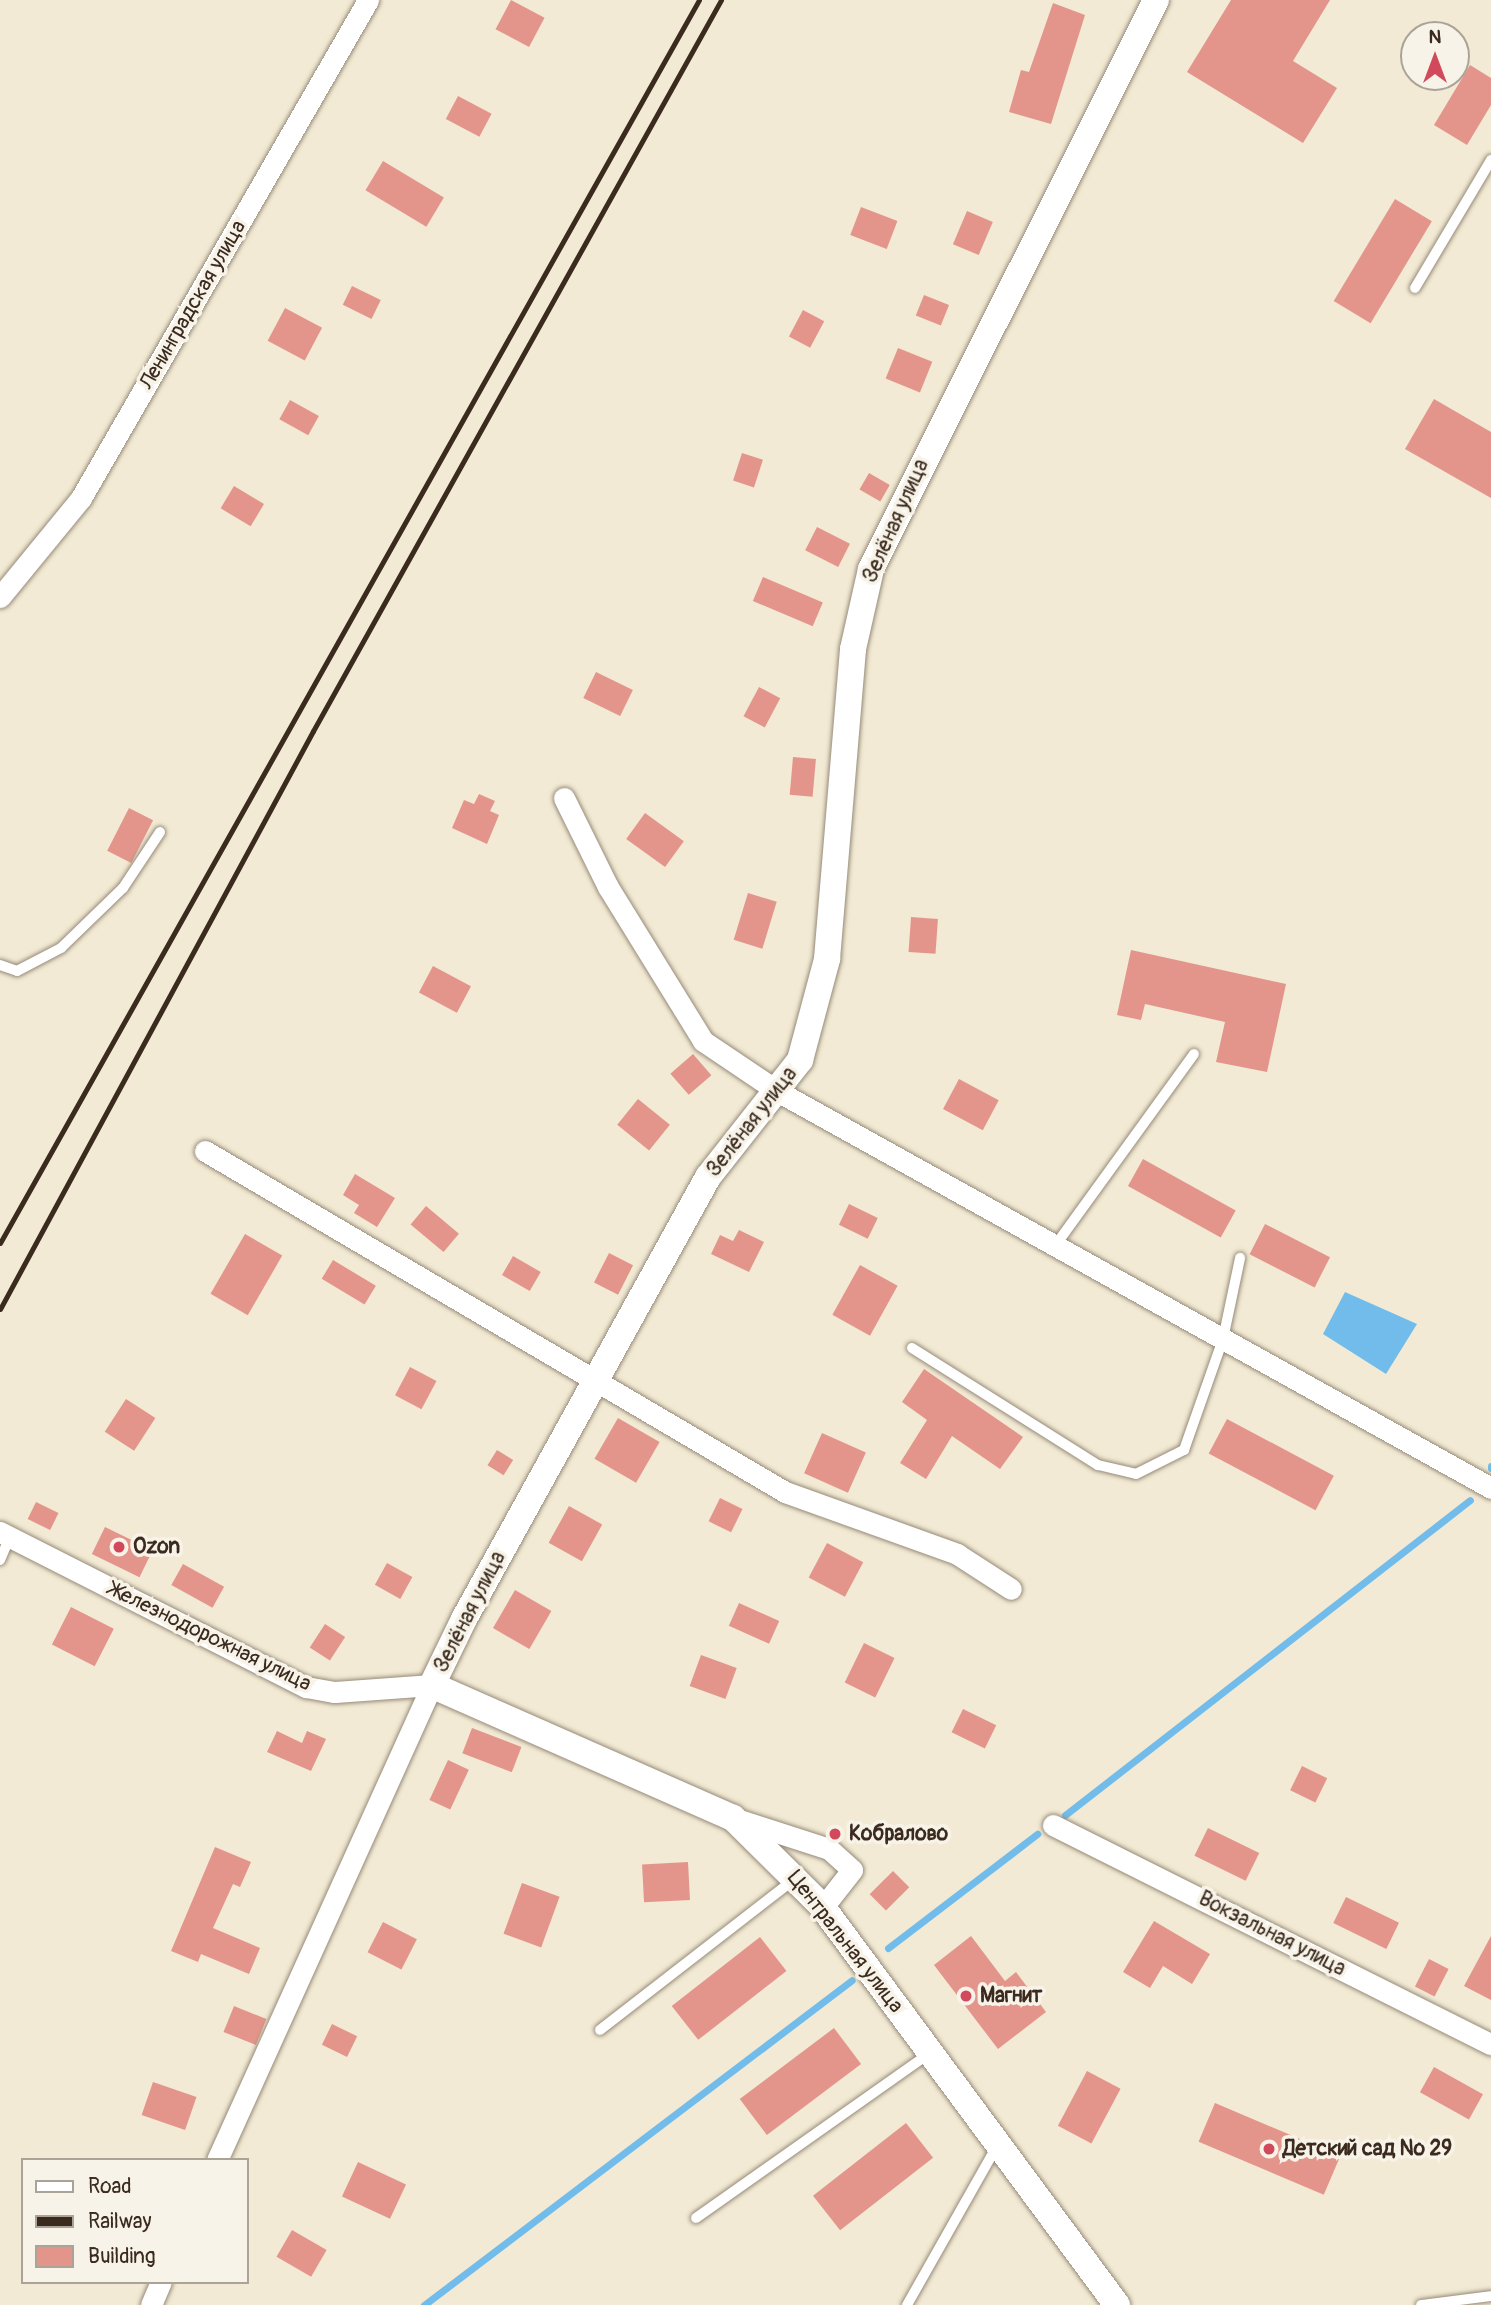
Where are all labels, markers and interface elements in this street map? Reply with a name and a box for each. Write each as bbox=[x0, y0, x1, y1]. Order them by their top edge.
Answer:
north arrow bbox=[1400, 21, 1470, 91]
text: N bbox=[1429, 25, 1441, 49]
street label: Ленинградская улица bbox=[134, 216, 252, 394]
street label: Зелёная улица bbox=[858, 455, 934, 587]
street label: Зелёная улица bbox=[701, 1062, 803, 1182]
place label: Ozon bbox=[133, 1534, 180, 1560]
marker: Ozon bbox=[111, 1539, 127, 1555]
street label: Зелёная улица bbox=[429, 1547, 511, 1677]
street label: Железнодорожная улица bbox=[105, 1577, 315, 1697]
place label: Кобралово bbox=[849, 1821, 948, 1847]
marker: Кобралово bbox=[827, 1826, 843, 1842]
street label: Центральная улица bbox=[782, 1866, 908, 2018]
street label: Вокзальная улица bbox=[1194, 1886, 1350, 1982]
place label: Магнит bbox=[980, 1983, 1042, 2009]
marker: Магнит bbox=[958, 1988, 974, 2004]
place label: Детский сад № 29 bbox=[1283, 2136, 1452, 2162]
marker: Детский сад № 29 bbox=[1261, 2141, 1277, 2157]
legend bbox=[21, 2158, 248, 2284]
text: Road bbox=[88, 2173, 132, 2200]
text: Railway bbox=[88, 2208, 152, 2235]
text: Building bbox=[88, 2243, 155, 2270]

